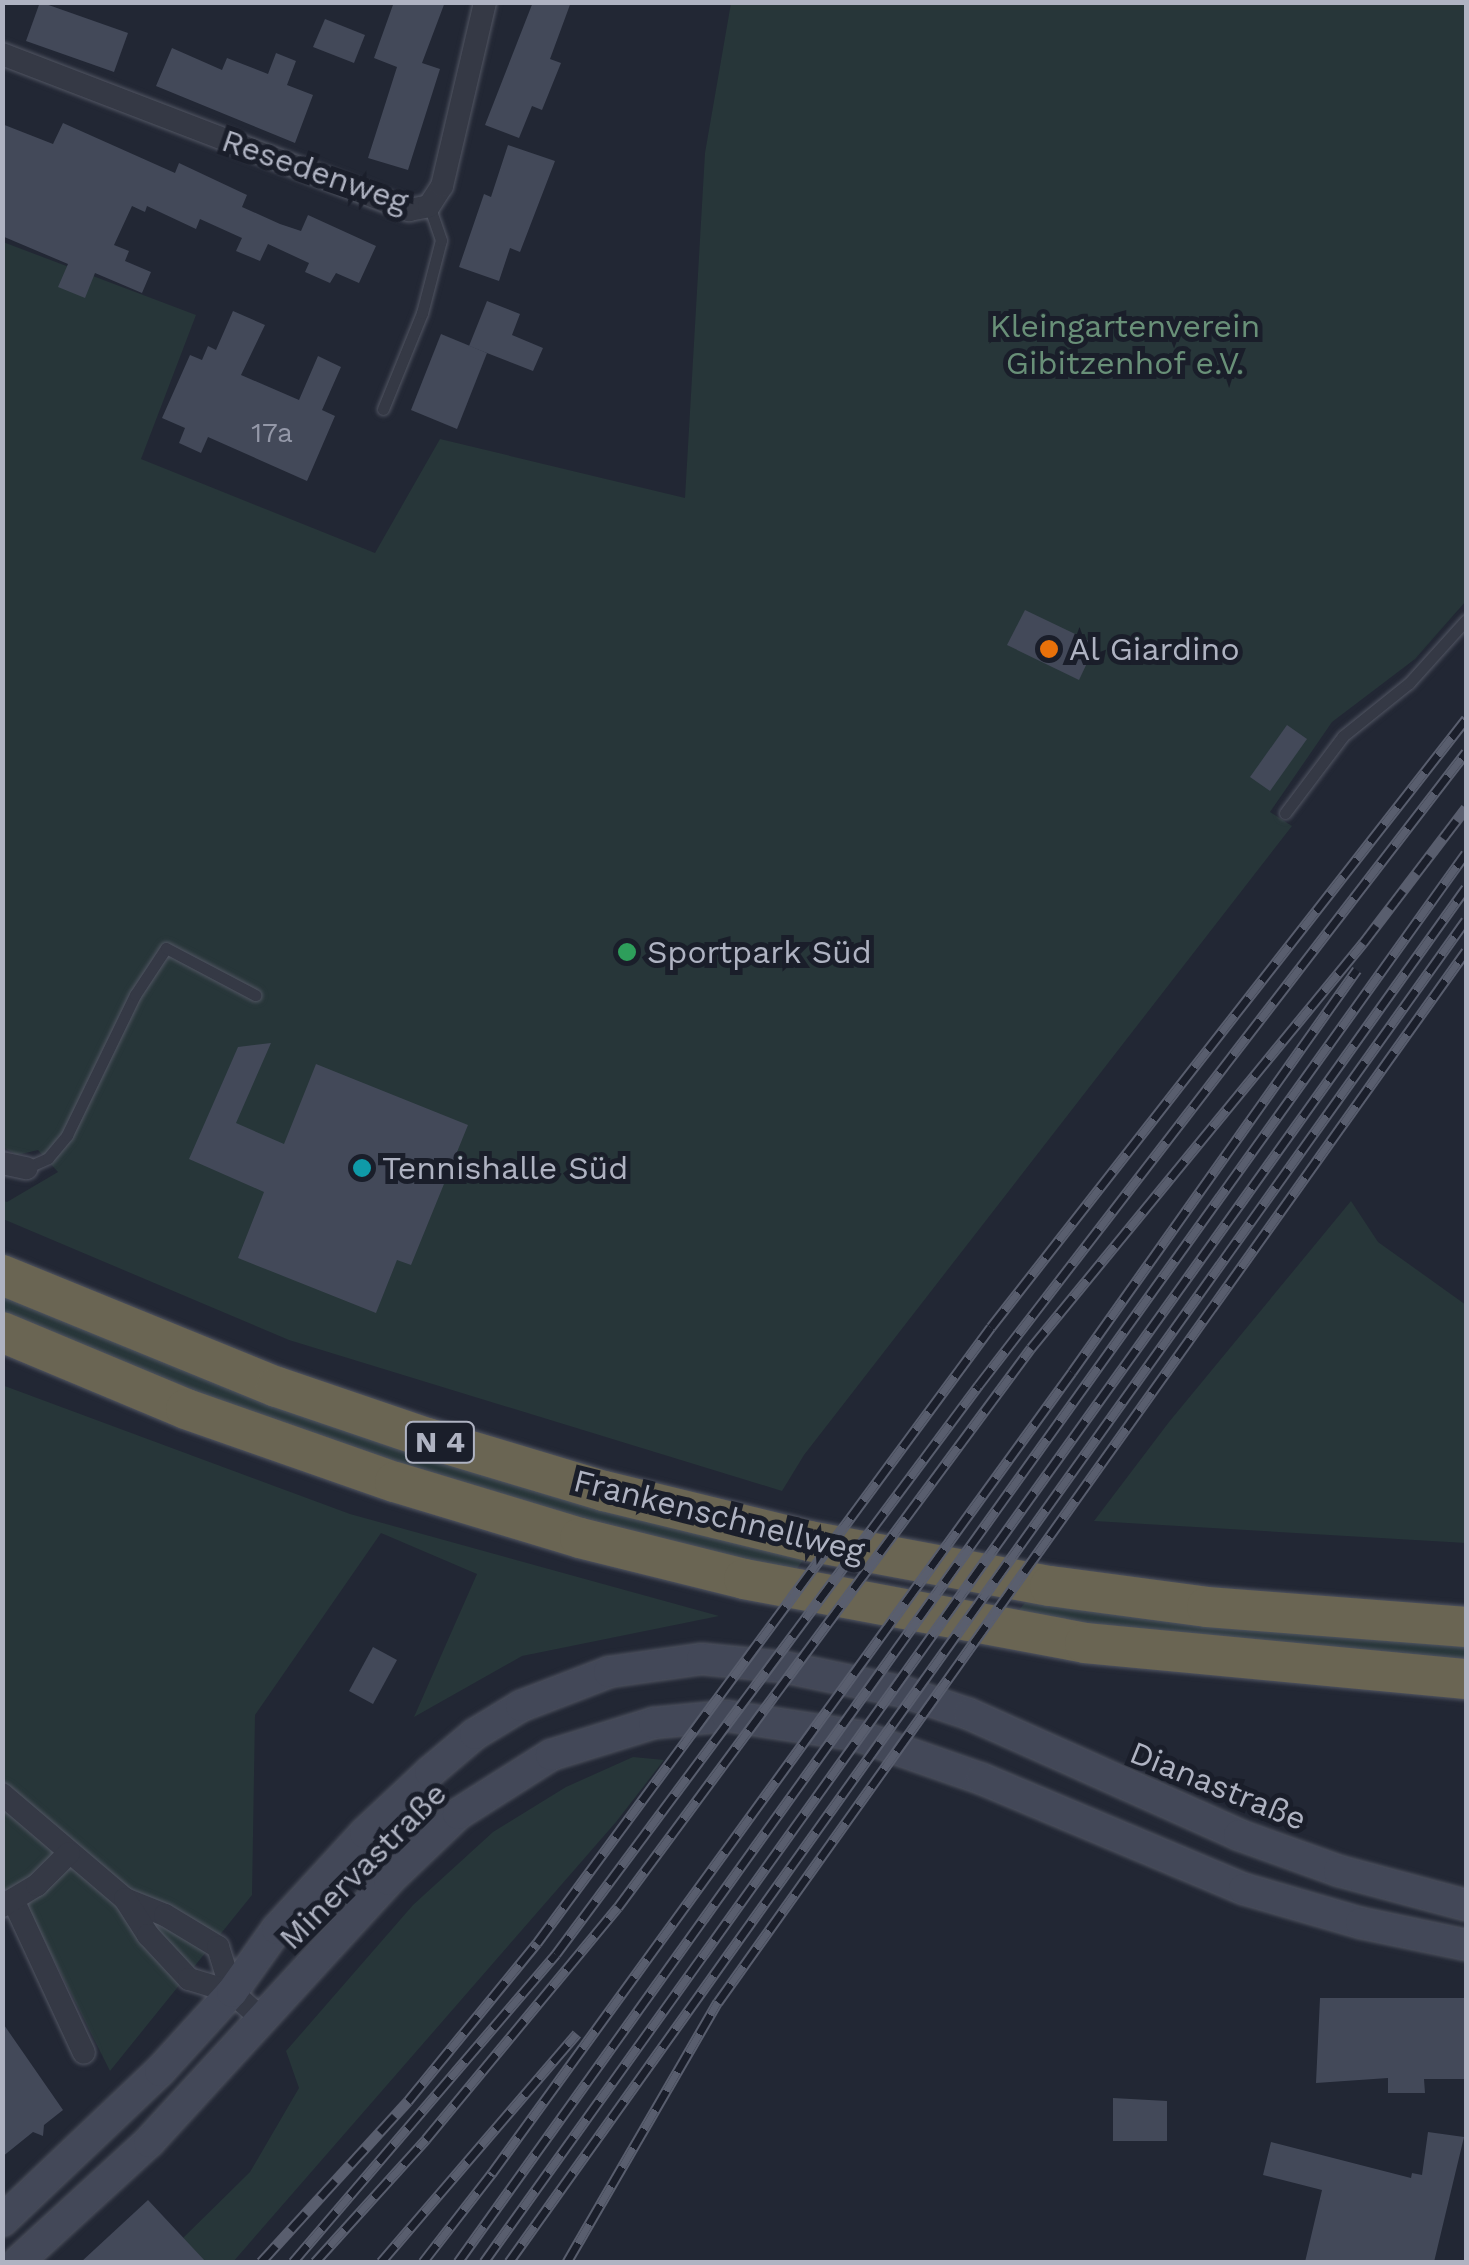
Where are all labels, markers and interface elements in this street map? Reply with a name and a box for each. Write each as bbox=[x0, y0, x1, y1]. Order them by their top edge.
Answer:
street label: Resedenweg bbox=[217, 121, 413, 221]
park label: Kleingartenverein Gibitzenhof e.V. bbox=[990, 308, 1260, 383]
house number: 17a bbox=[251, 416, 293, 450]
place label: Al Giardino bbox=[1069, 630, 1241, 668]
marker: Al Giardino bbox=[1038, 638, 1060, 660]
place label: Sportpark Süd bbox=[647, 933, 873, 971]
marker: Sportpark Süd bbox=[616, 941, 638, 963]
place label: Tennishalle Süd bbox=[382, 1149, 628, 1187]
marker: Tennishalle Süd bbox=[351, 1157, 373, 1179]
road number: N 4 bbox=[402, 1417, 478, 1467]
street label: Frankenschnellweg bbox=[570, 1461, 868, 1571]
street label: Dianastraße bbox=[1124, 1733, 1312, 1839]
street label: Minervastraße bbox=[271, 1774, 455, 1958]

